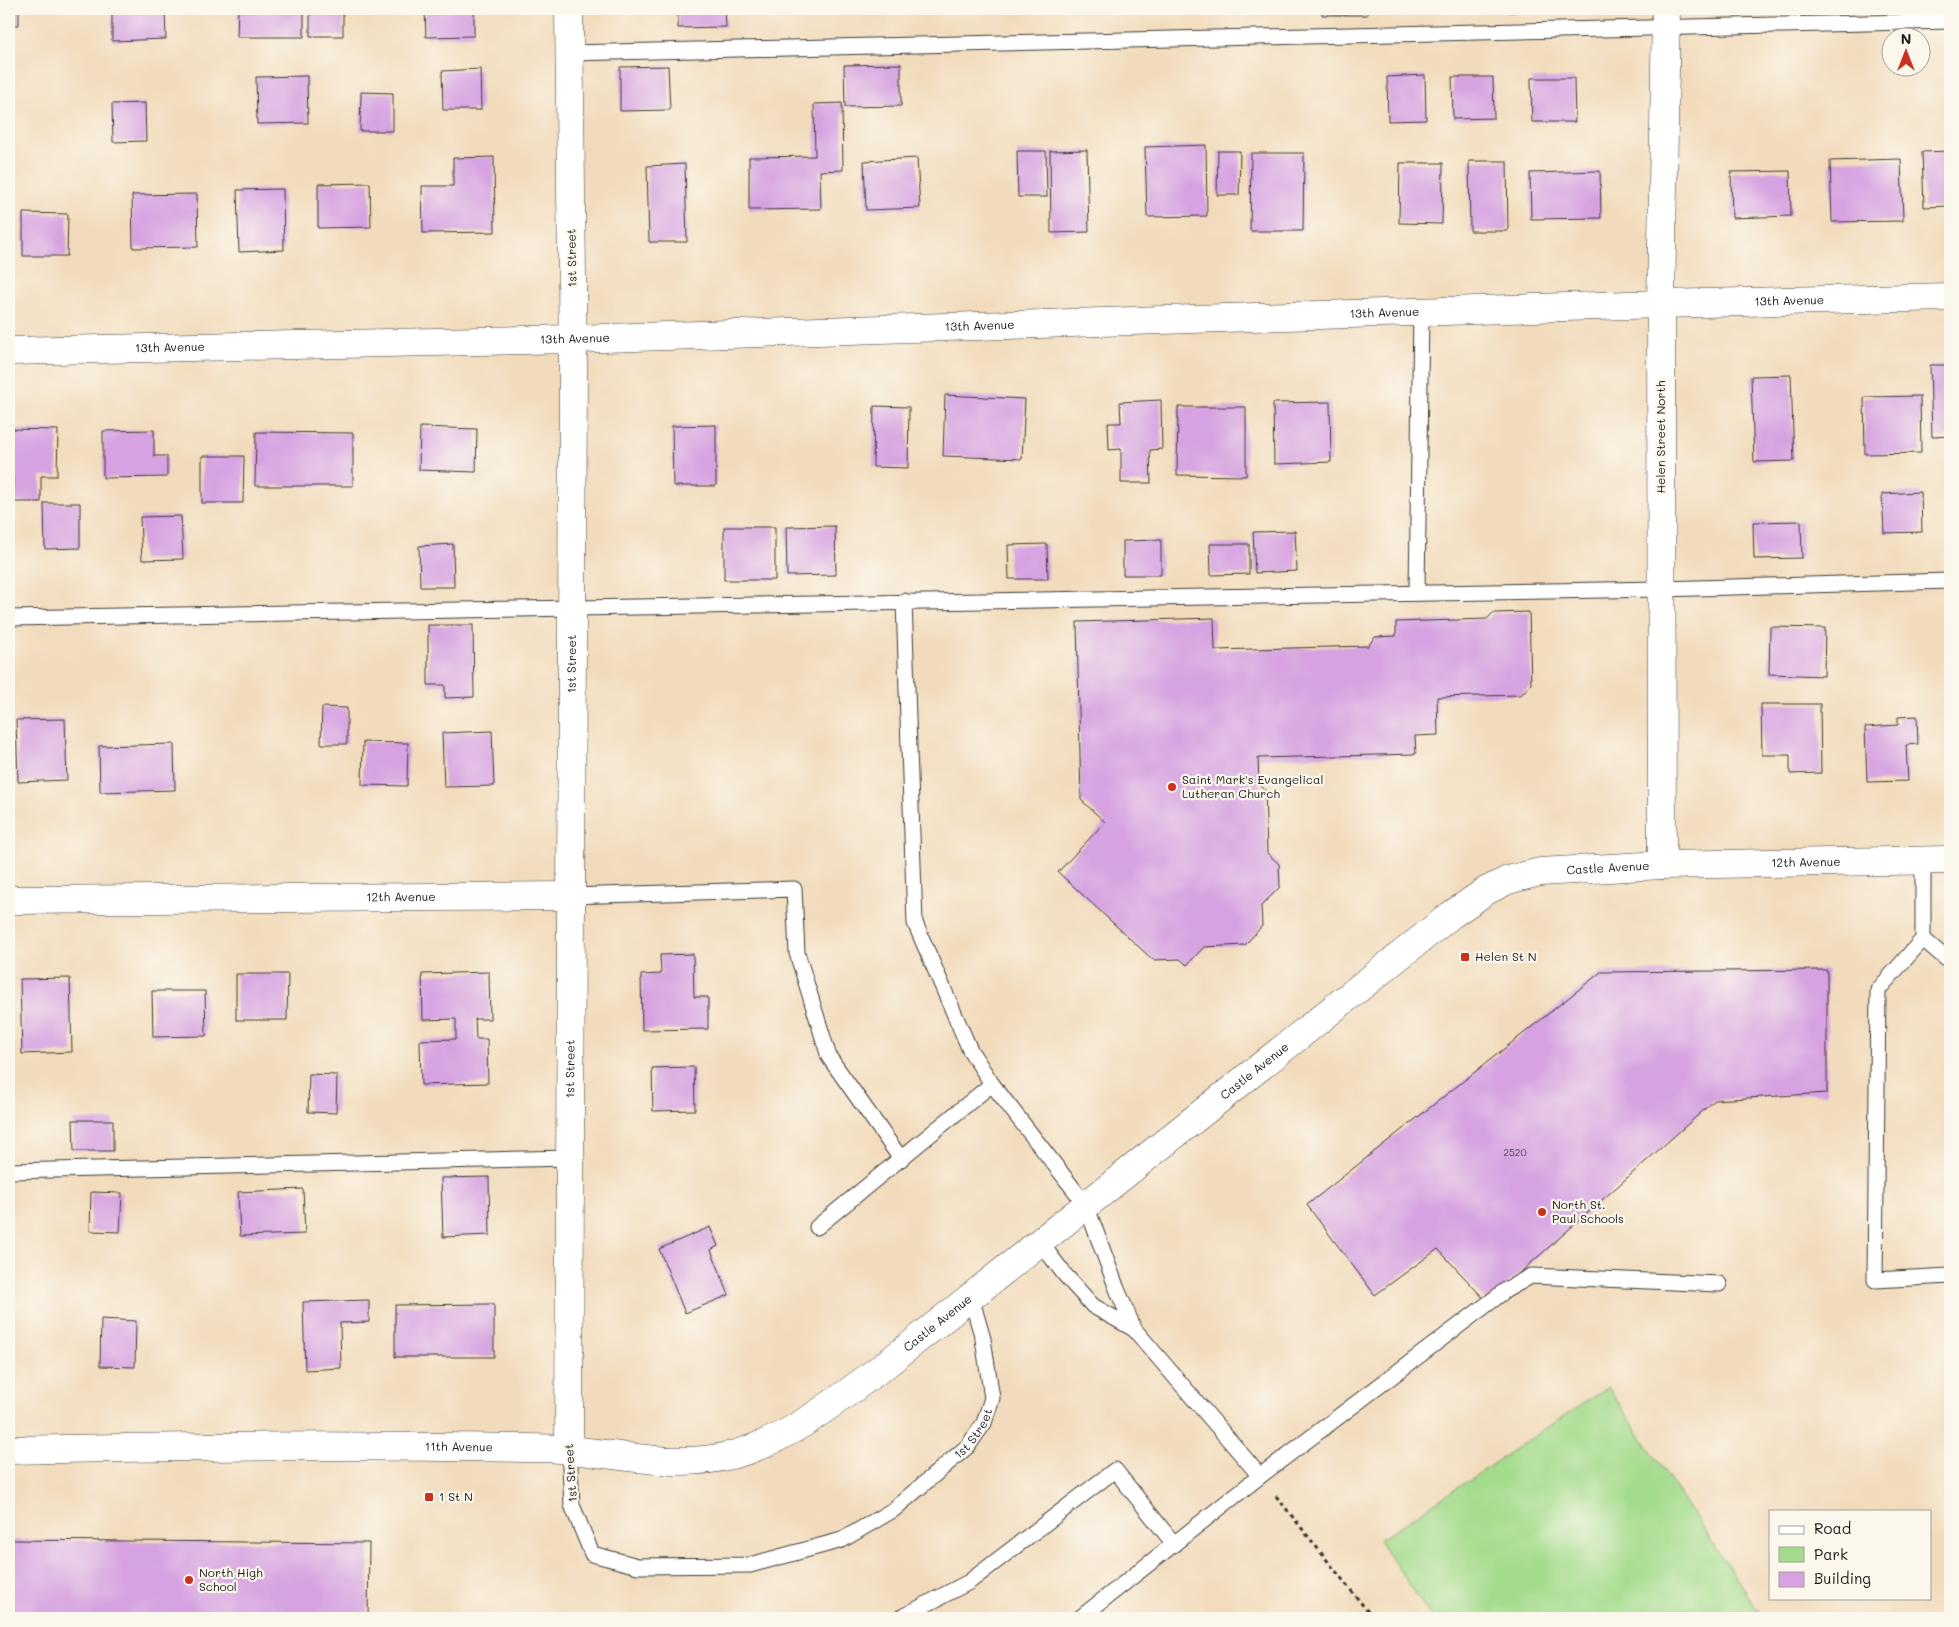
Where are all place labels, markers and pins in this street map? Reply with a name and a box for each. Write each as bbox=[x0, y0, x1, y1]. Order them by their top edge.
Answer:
place label: Saint Mark's Evangelical Lutheran Church bbox=[1182, 771, 1323, 801]
marker: Saint Mark's Evangelical Lutheran Church bbox=[1166, 781, 1178, 793]
place label: Helen St N bbox=[1475, 948, 1537, 964]
marker: Helen St N bbox=[1459, 951, 1471, 963]
place label: North St. Paul Schools bbox=[1552, 1196, 1624, 1226]
marker: North St. Paul Schools bbox=[1536, 1206, 1548, 1218]
place label: 1 St N bbox=[439, 1488, 473, 1504]
marker: 1 St N bbox=[423, 1491, 435, 1503]
place label: North High School bbox=[199, 1564, 263, 1594]
marker: North High School bbox=[183, 1574, 195, 1586]

